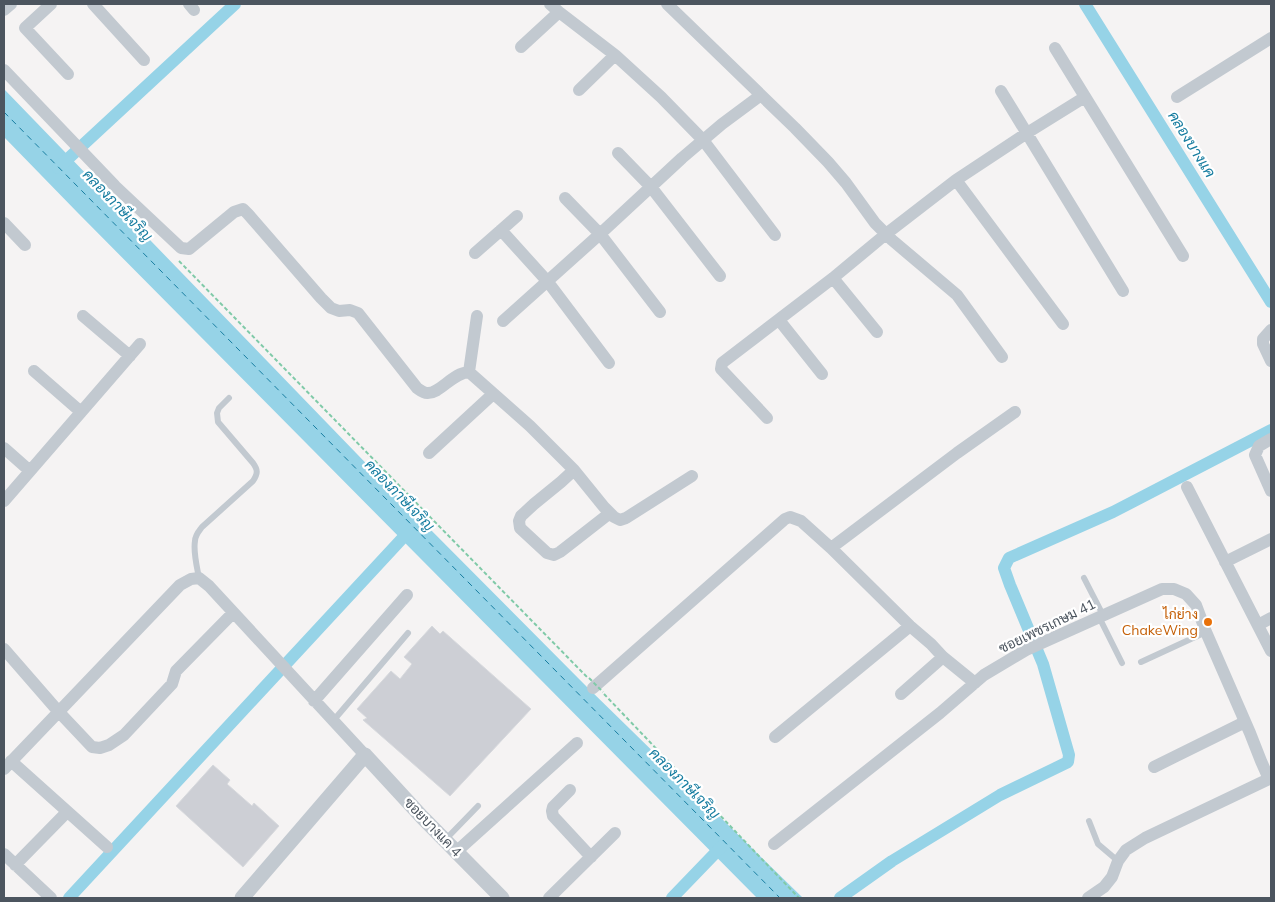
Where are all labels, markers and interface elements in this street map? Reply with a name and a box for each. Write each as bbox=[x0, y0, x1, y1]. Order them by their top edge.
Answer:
water label: คลองบางแค bbox=[1164, 107, 1220, 181]
water label: คลองภาษีเจริญ bbox=[79, 165, 157, 245]
water label: คลองภาษีเจริญ bbox=[361, 455, 439, 535]
street label: ซอยเพชรเกษม 41 bbox=[996, 595, 1098, 657]
place label: ไก่ย่าง ChakeWing bbox=[1122, 605, 1198, 639]
marker: ไก่ย่าง ChakeWing bbox=[1202, 616, 1214, 628]
water label: คลองภาษีเจริญ bbox=[645, 743, 725, 823]
street label: ซอยบางแค 4 bbox=[400, 794, 466, 861]

